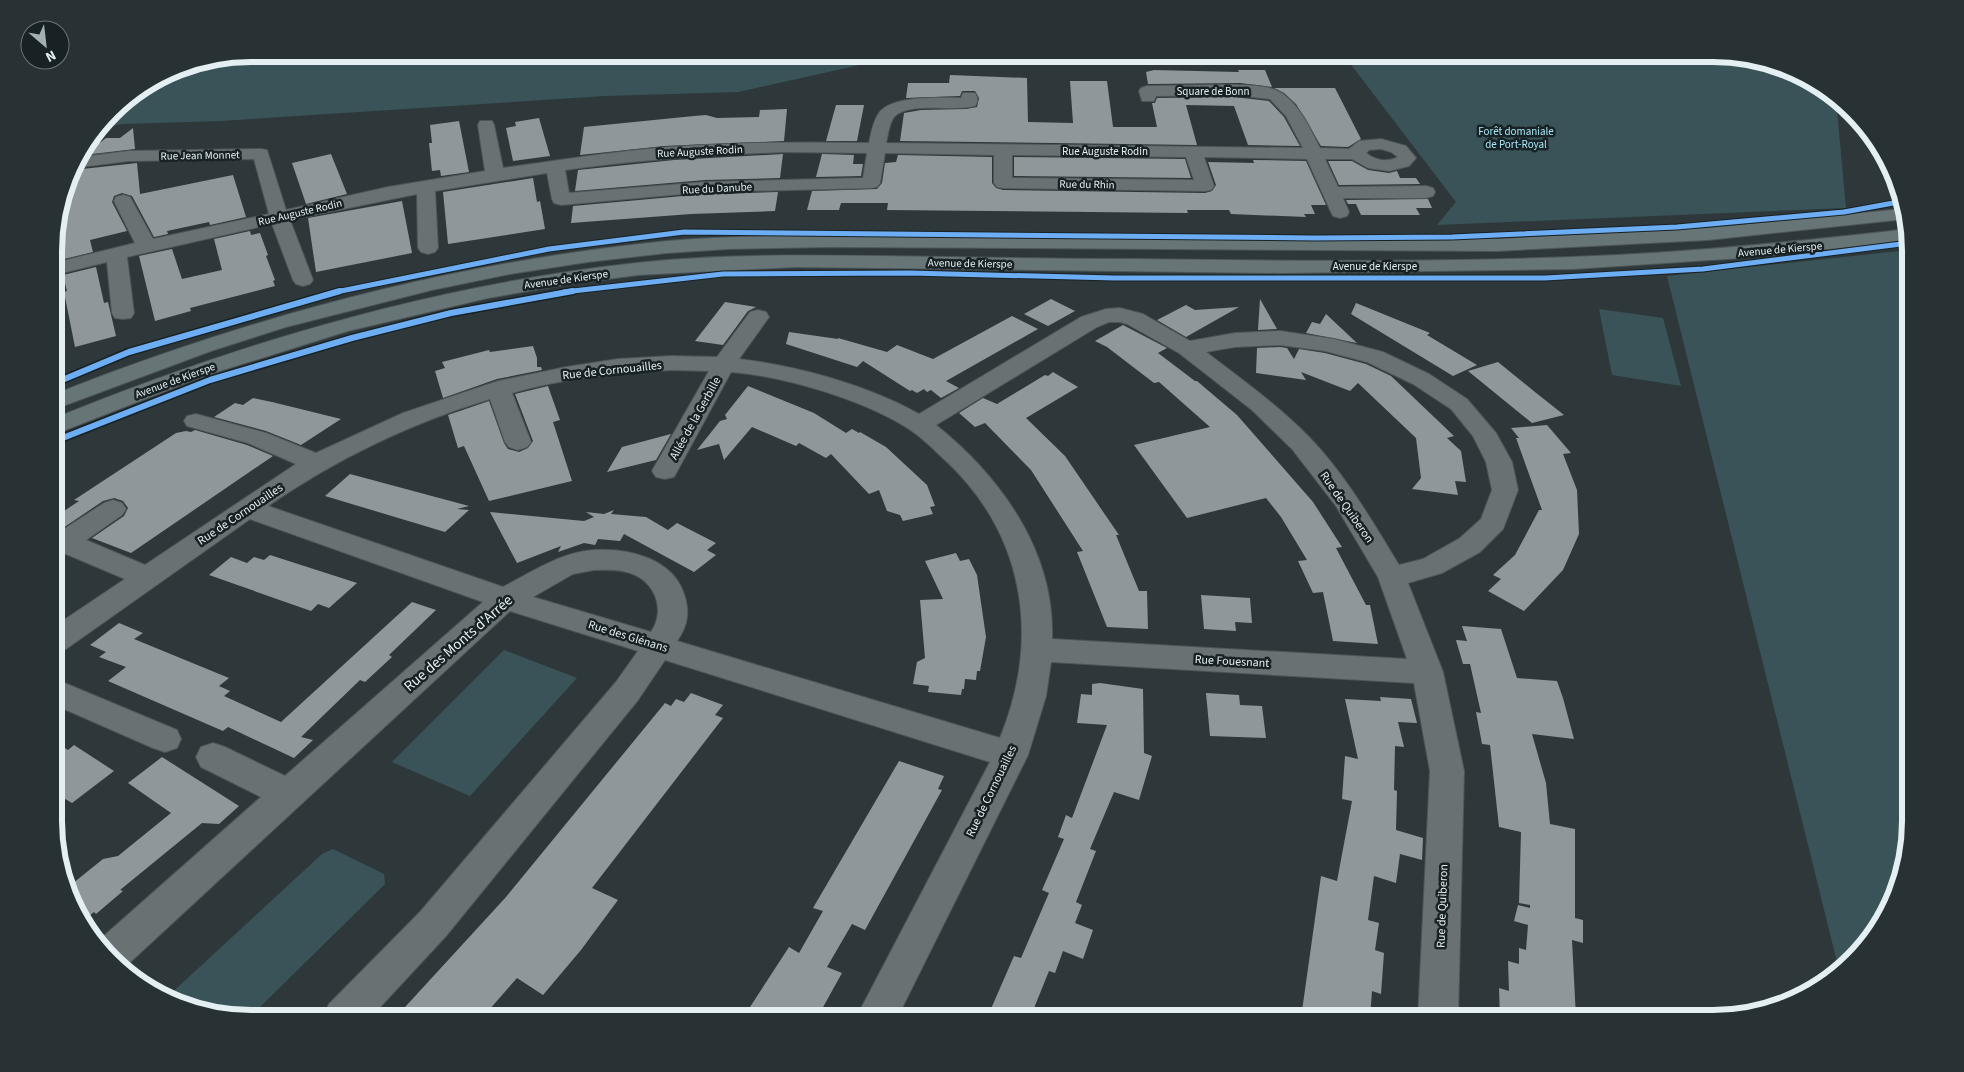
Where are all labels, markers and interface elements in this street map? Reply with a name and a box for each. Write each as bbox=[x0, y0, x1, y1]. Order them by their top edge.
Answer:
north arrow bbox=[20, 20, 70, 70]
text: N bbox=[42, 45, 59, 67]
street label: Square de Bonn bbox=[1176, 84, 1250, 99]
park label: Forêt domaniale de Port-Royal bbox=[1478, 124, 1554, 152]
street label: Rue Auguste Rodin bbox=[657, 142, 743, 161]
street label: Rue Auguste Rodin bbox=[1062, 144, 1148, 159]
street label: Rue Jean Monnet bbox=[160, 147, 240, 164]
street label: Rue du Rhin bbox=[1059, 177, 1115, 192]
street label: Rue du Danube bbox=[682, 179, 753, 198]
street label: Rue Auguste Rodin bbox=[257, 196, 344, 229]
street label: Avenue de Kierspe bbox=[1737, 238, 1823, 261]
street label: Avenue de Kierspe bbox=[928, 255, 1013, 272]
street label: Avenue de Kierspe bbox=[1333, 259, 1418, 274]
street label: Avenue de Kierspe bbox=[523, 266, 609, 293]
street label: Rue de Cornouailles bbox=[561, 357, 663, 384]
street label: Avenue de Kierspe bbox=[133, 359, 218, 402]
street label: Allée de la Gerbille bbox=[666, 374, 725, 463]
street label: Rue de Quiberon bbox=[1316, 468, 1378, 547]
street label: Rue de Cornouailles bbox=[194, 479, 286, 549]
street label: Rue des Monts d'Arrée bbox=[399, 590, 517, 697]
street label: Rue des Glénans bbox=[586, 616, 670, 657]
street label: Rue Fouesnant bbox=[1194, 651, 1270, 672]
street label: Rue de Cornouailles bbox=[962, 743, 1021, 840]
street label: Rue de Quiberon bbox=[1433, 864, 1452, 948]

